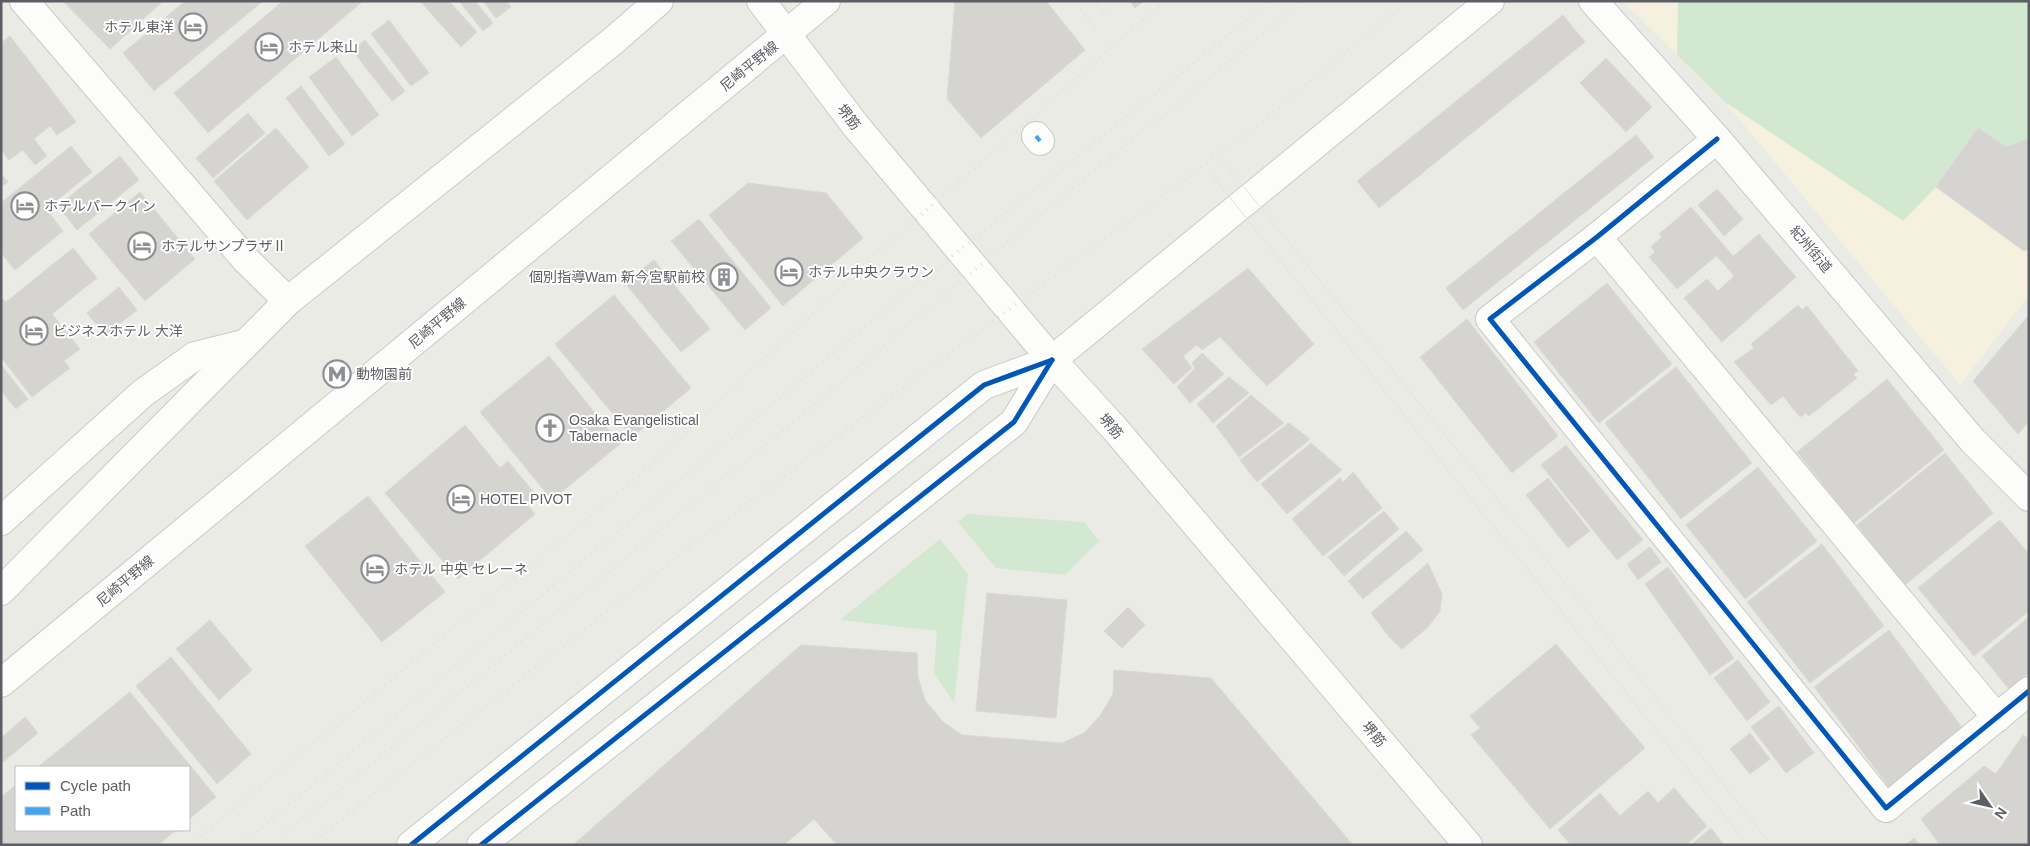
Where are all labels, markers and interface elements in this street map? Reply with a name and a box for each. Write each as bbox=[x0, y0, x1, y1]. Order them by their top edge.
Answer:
hotel icon: ホテル東洋 bbox=[178, 12, 208, 42]
place label: ホテル東洋 bbox=[104, 19, 174, 35]
hotel icon: ホテル来山 bbox=[254, 32, 284, 62]
street label: 尼崎平野線 bbox=[717, 38, 781, 94]
place label: ホテル来山 bbox=[288, 39, 358, 55]
street label: 堺筋 bbox=[834, 101, 864, 133]
hotel icon: ホテルパークイン bbox=[10, 191, 40, 221]
place label: ホテルパークイン bbox=[44, 198, 156, 214]
street label: 紀州街道 bbox=[1787, 222, 1835, 276]
hotel icon: ホテルサンプラザⅡ bbox=[127, 231, 157, 261]
place label: ホテルサンプラザⅡ bbox=[161, 238, 287, 254]
hotel icon: ホテル中央クラウン bbox=[774, 257, 804, 287]
building icon: 個別指導Wam 新今宮駅前校 bbox=[709, 262, 739, 292]
place label: ホテル中央クラウン bbox=[808, 264, 934, 280]
place label: 個別指導Wam 新今宮駅前校 bbox=[529, 269, 705, 285]
street label: 尼崎平野線 bbox=[405, 294, 469, 352]
hotel icon: ビジネスホテル 大洋 bbox=[19, 316, 49, 346]
place label: ビジネスホテル 大洋 bbox=[53, 323, 183, 339]
metro station icon: 動物園前 bbox=[322, 359, 352, 389]
place label: 動物園前 bbox=[356, 366, 412, 382]
street label: 堺筋 bbox=[1096, 410, 1126, 442]
place label: Osaka Evangelistical Tabernacle bbox=[569, 412, 699, 444]
church icon: Osaka Evangelistical Tabernacle bbox=[535, 413, 565, 443]
hotel icon: HOTEL PIVOT bbox=[446, 484, 476, 514]
place label: HOTEL PIVOT bbox=[480, 491, 573, 507]
street label: 尼崎平野線 bbox=[93, 552, 157, 610]
hotel icon: ホテル 中央 セレーネ bbox=[360, 554, 390, 584]
place label: ホテル 中央 セレーネ bbox=[394, 561, 528, 577]
street label: 堺筋 bbox=[1359, 718, 1389, 750]
legend bbox=[15, 766, 190, 831]
text: Cycle path bbox=[60, 777, 131, 794]
north arrow bbox=[1965, 781, 2015, 831]
text: Path bbox=[60, 802, 91, 819]
text: N bbox=[1991, 805, 2010, 822]

